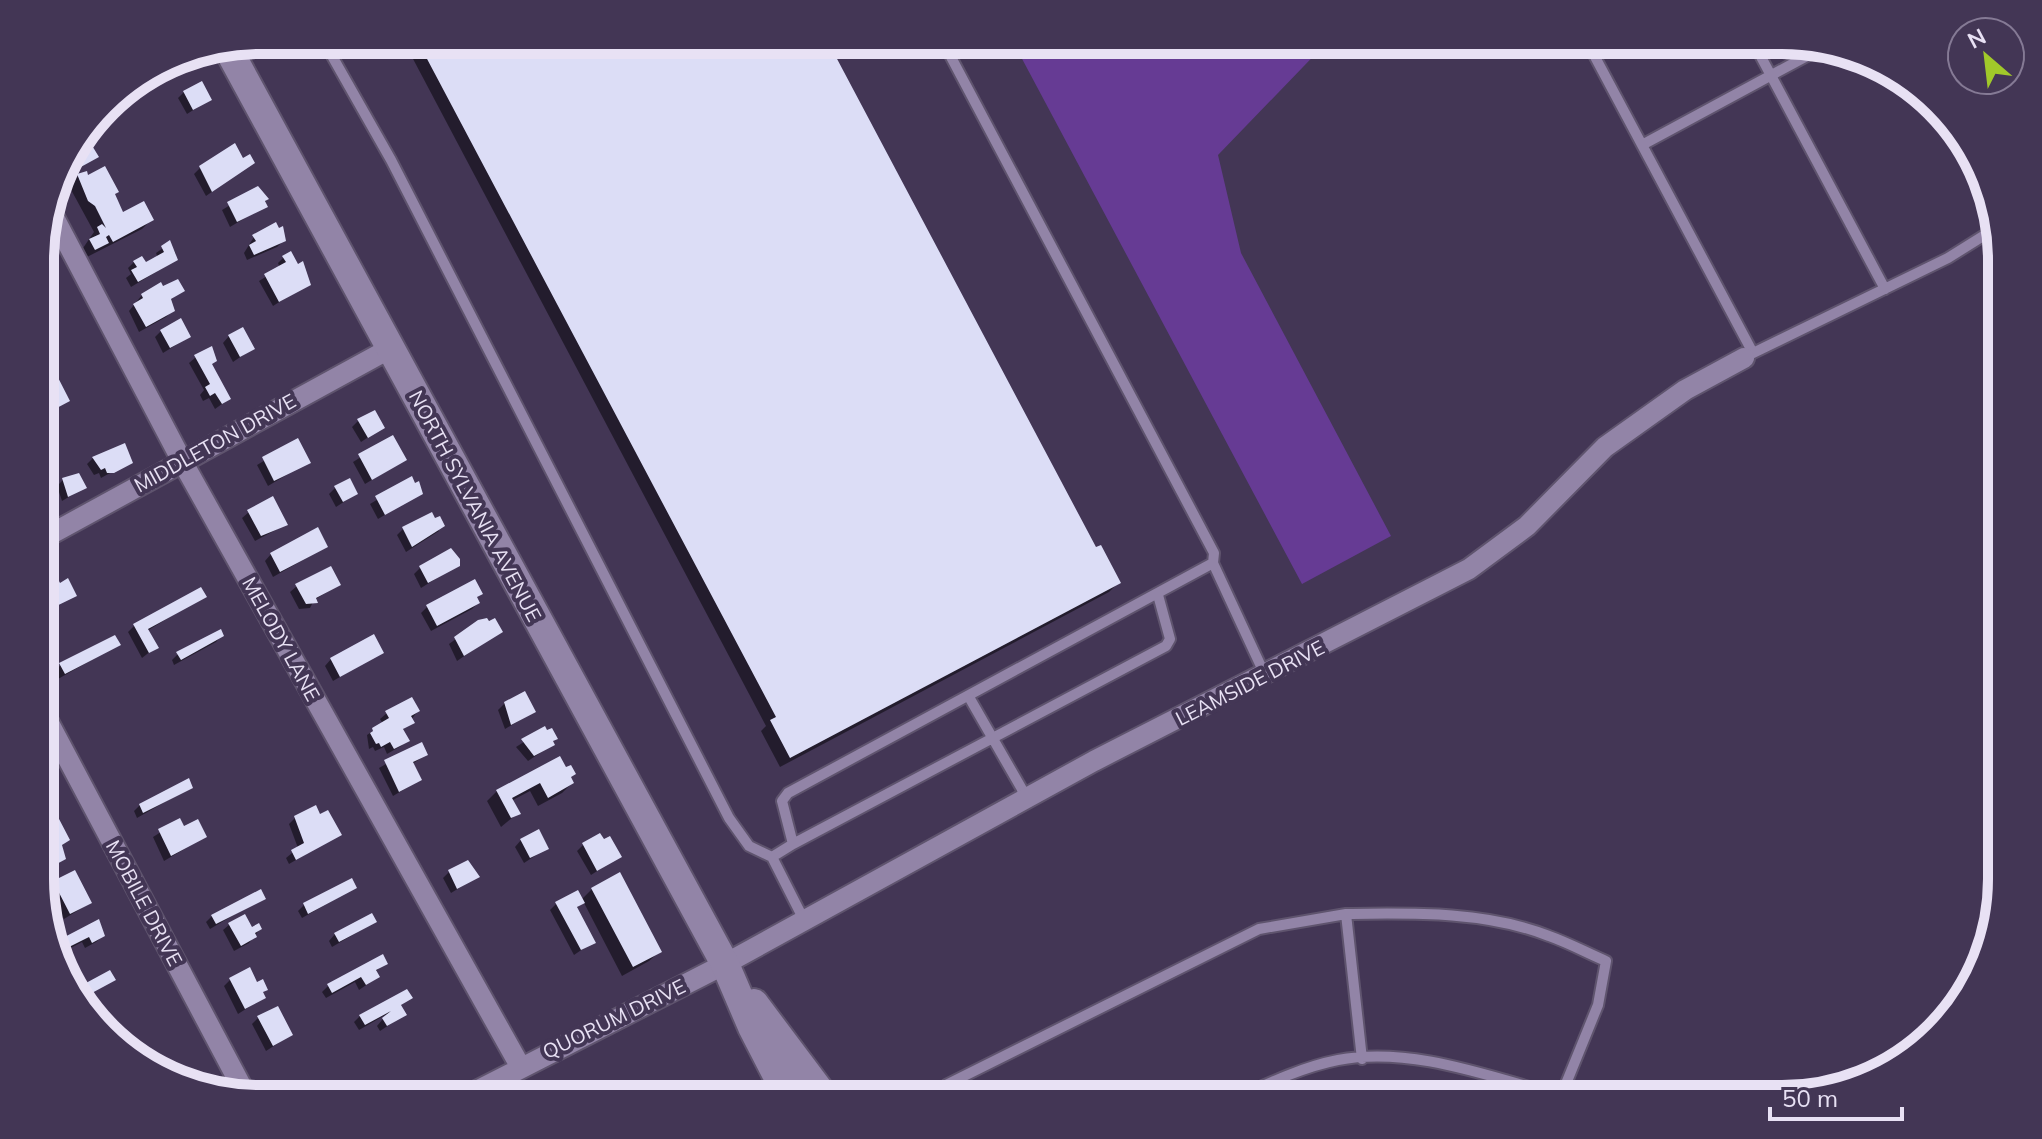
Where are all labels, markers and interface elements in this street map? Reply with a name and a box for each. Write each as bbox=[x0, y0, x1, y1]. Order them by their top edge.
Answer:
north arrow bbox=[1946, 16, 2026, 96]
text: N bbox=[1963, 22, 1991, 55]
street label: NORTH SYLVANIA AVENUE bbox=[404, 386, 547, 626]
street label: MIDDLETON DRIVE bbox=[129, 388, 300, 497]
street label: MELODY LANE bbox=[237, 572, 326, 705]
street label: LEAMSIDE DRIVE bbox=[1171, 634, 1328, 731]
street label: MOBILE DRIVE bbox=[101, 836, 188, 970]
street label: QUORUM DRIVE bbox=[538, 973, 689, 1064]
scale bar bbox=[1770, 1071, 1902, 1121]
text: 50 m bbox=[1782, 1083, 1838, 1113]

